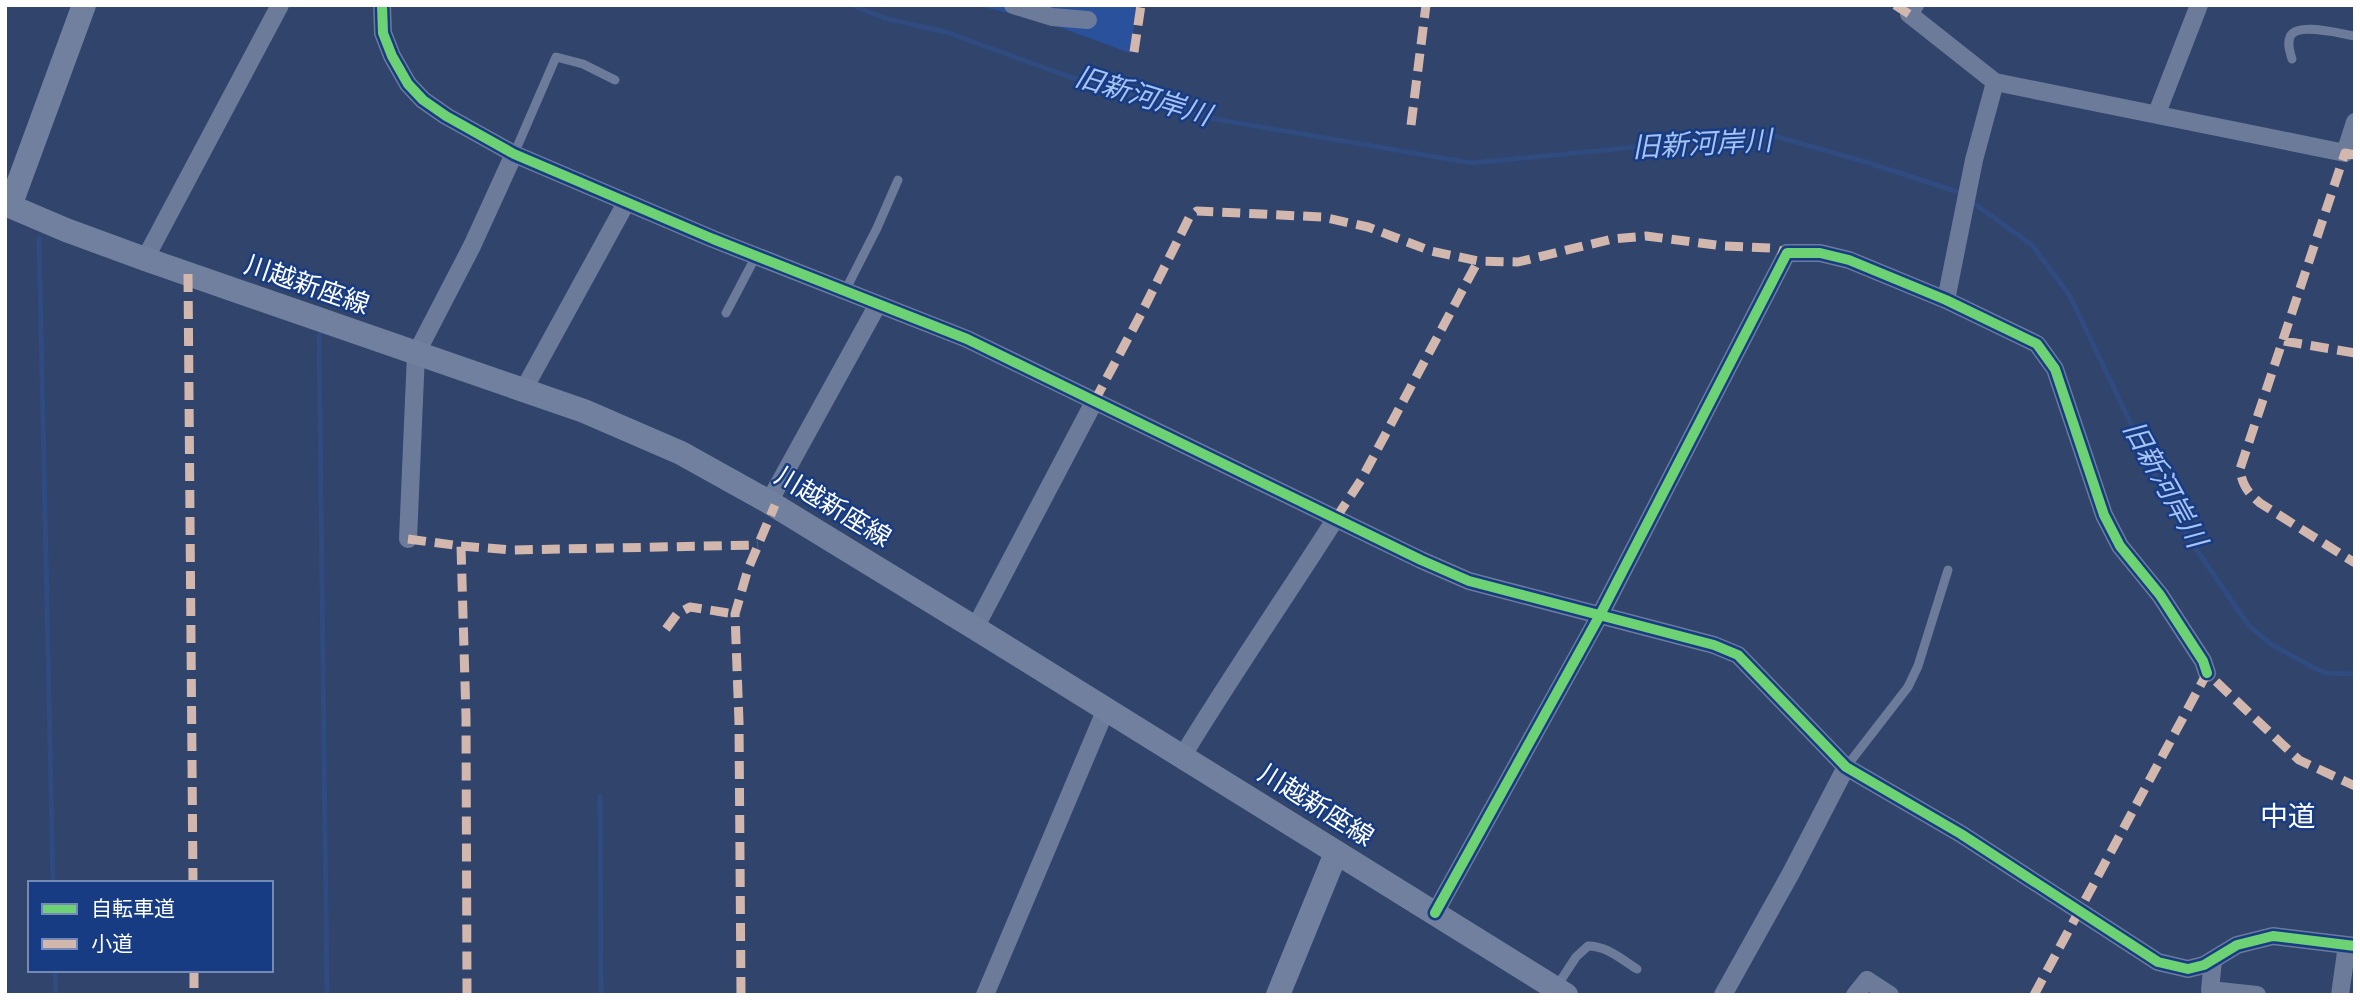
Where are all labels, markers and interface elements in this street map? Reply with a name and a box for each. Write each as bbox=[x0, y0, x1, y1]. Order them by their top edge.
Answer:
water label: 旧新河岸川 bbox=[1071, 60, 1218, 133]
water label: 旧新河岸川 bbox=[1631, 124, 1776, 164]
street label: 川越新座線 bbox=[240, 249, 374, 321]
water label: 旧新河岸川 bbox=[2117, 415, 2215, 556]
street label: 川越新座線 bbox=[769, 460, 897, 554]
street label: 川越新座線 bbox=[1253, 757, 1379, 853]
district label: 中道 bbox=[2260, 800, 2316, 833]
legend bbox=[28, 881, 273, 972]
text: 自転車道 bbox=[91, 897, 175, 921]
text: 小道 bbox=[91, 932, 133, 956]

